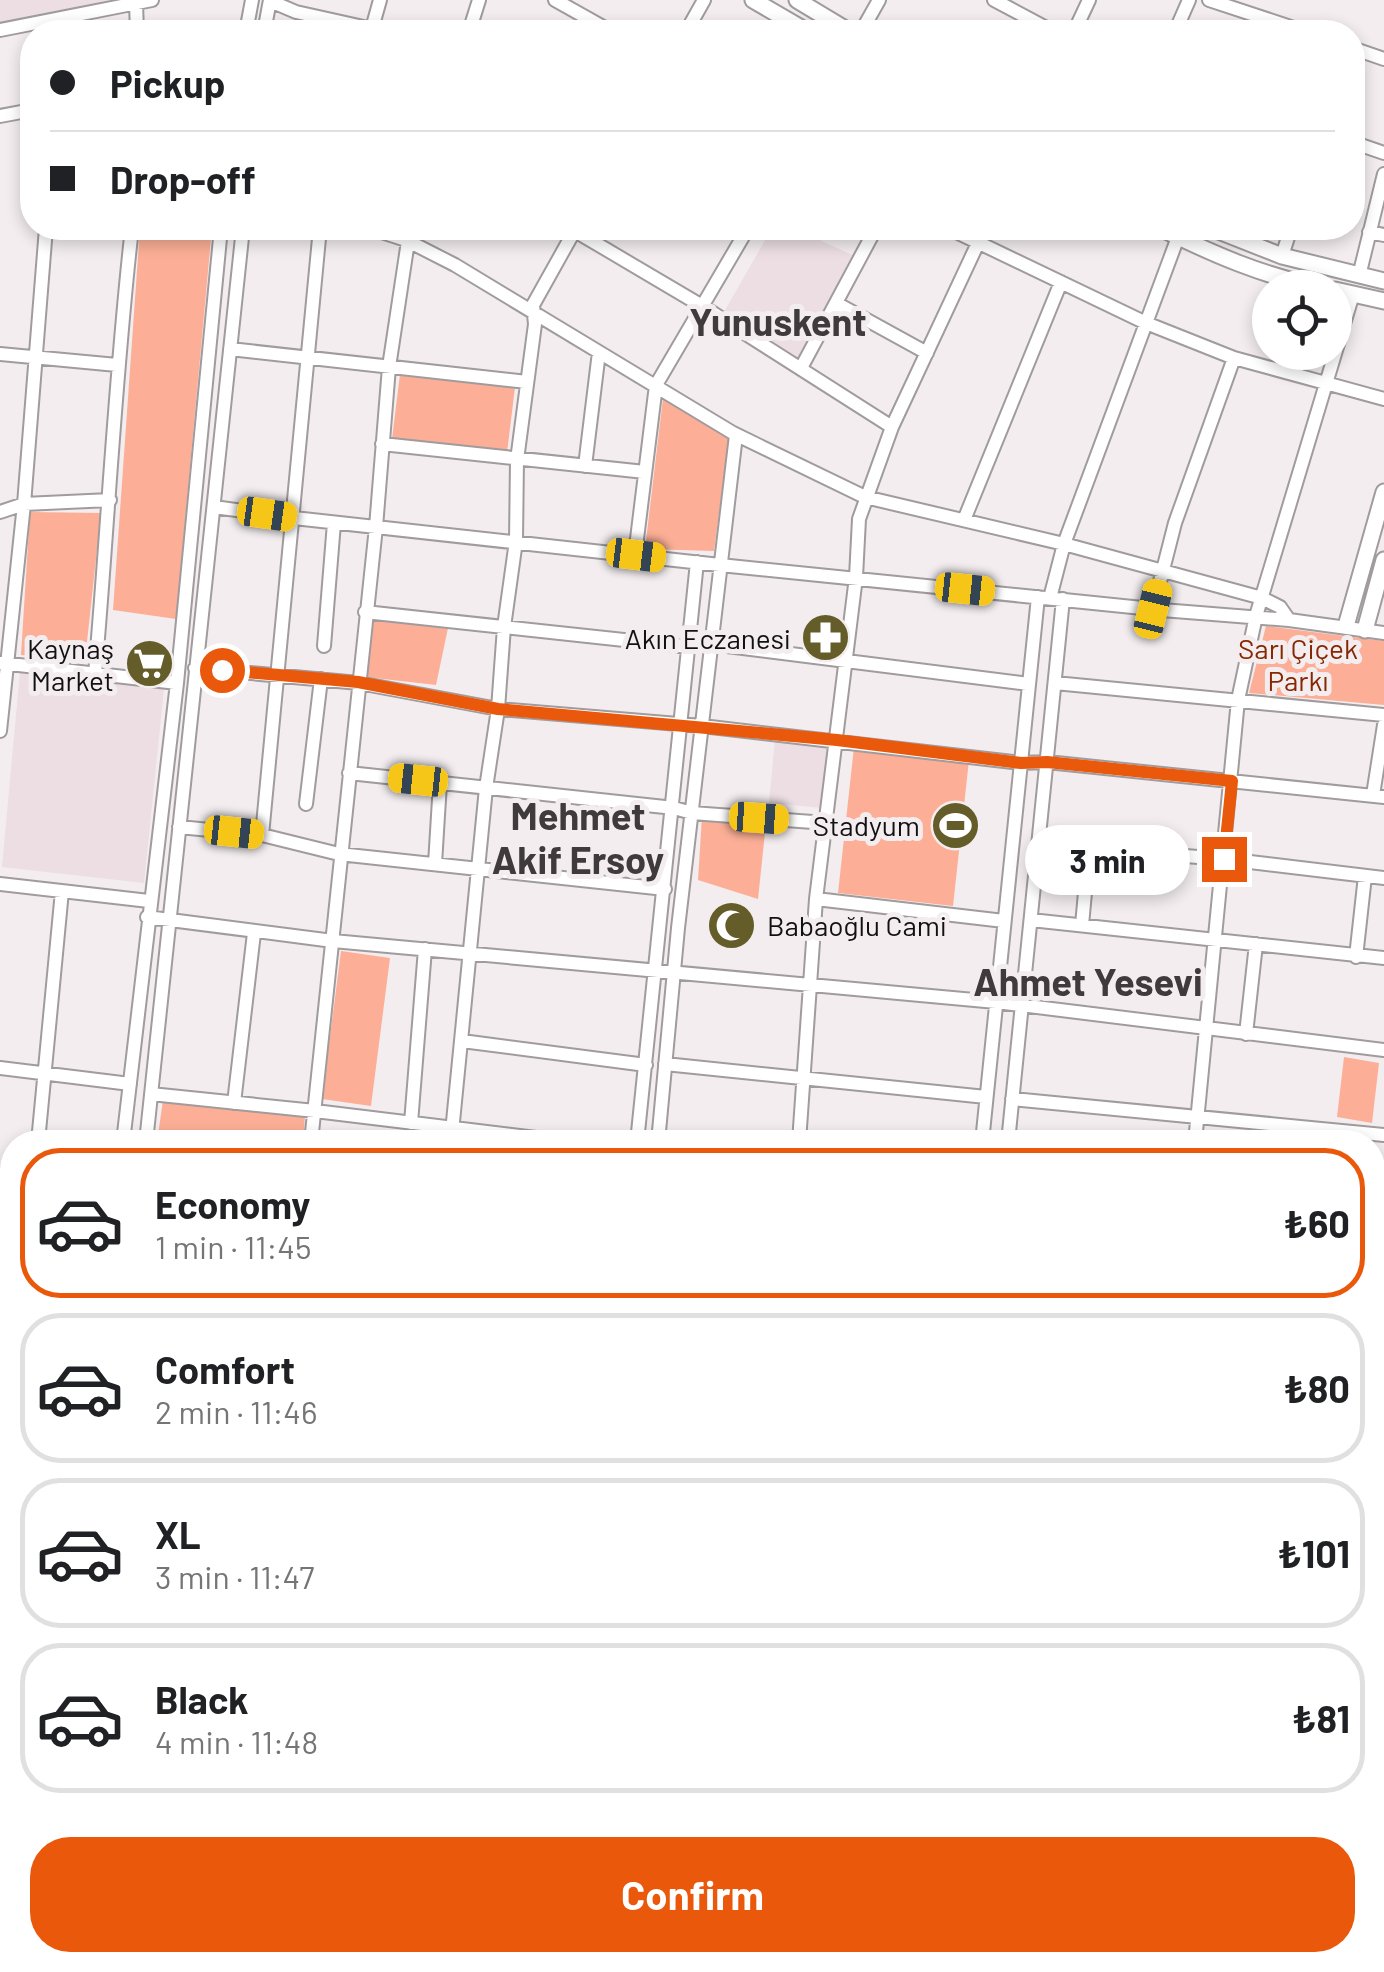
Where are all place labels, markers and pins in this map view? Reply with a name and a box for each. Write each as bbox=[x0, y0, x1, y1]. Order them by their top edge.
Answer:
pharmacy icon: Akın Eczanesi bbox=[800, 612, 852, 664]
place label: Akın Eczanesi bbox=[625, 621, 791, 655]
place label: Kaynaş Market bbox=[27, 631, 114, 697]
supermarket icon: Kaynaş Market bbox=[123, 638, 175, 690]
sports icon: Stadyum bbox=[929, 799, 981, 851]
place label: Stadyum bbox=[813, 808, 920, 842]
mosque icon: Babaoğlu Cami bbox=[706, 899, 758, 951]
place label: Babaoğlu Cami bbox=[767, 908, 947, 942]

